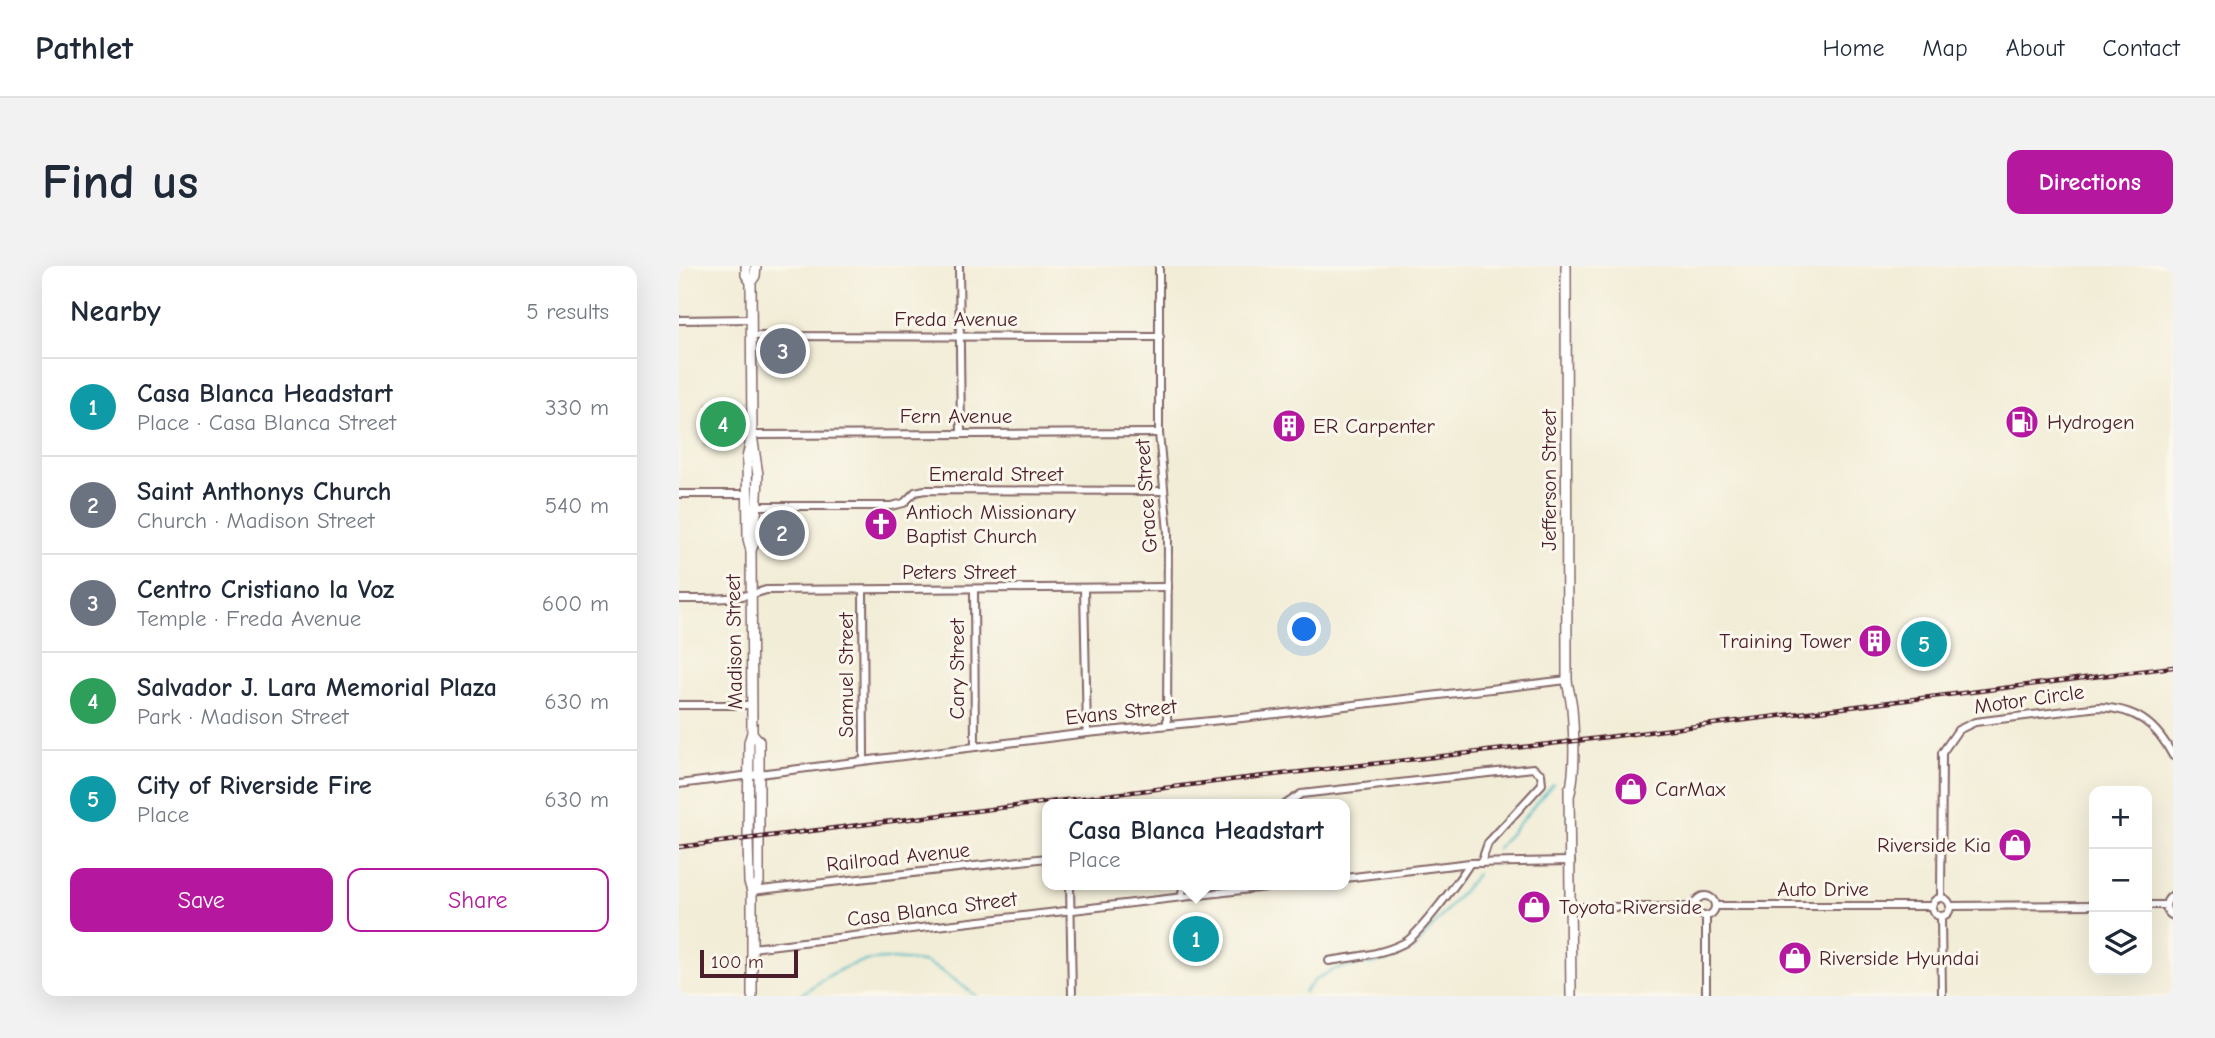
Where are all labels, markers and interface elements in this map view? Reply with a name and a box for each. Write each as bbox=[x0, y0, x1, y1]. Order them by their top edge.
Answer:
text: Pathlet bbox=[35, 29, 133, 67]
text: Home bbox=[1823, 34, 1884, 62]
text: Map bbox=[1922, 34, 1968, 62]
text: About bbox=[2006, 34, 2064, 62]
text: Contact bbox=[2102, 34, 2180, 62]
button: Directions bbox=[2007, 150, 2173, 214]
text: Find us bbox=[42, 154, 198, 210]
text: Nearby bbox=[70, 294, 161, 329]
text: 5 results bbox=[526, 298, 609, 325]
street label: Freda Avenue bbox=[894, 307, 1018, 331]
pin: 3 bbox=[760, 325, 806, 377]
text: Casa Blanca Headstart bbox=[137, 379, 393, 409]
text: 1 bbox=[88, 394, 98, 421]
text: 330 m bbox=[545, 394, 609, 421]
pin: 4 bbox=[700, 398, 746, 450]
fuel station icon: Hydrogen bbox=[2003, 403, 2041, 441]
street label: Fern Avenue bbox=[900, 404, 1012, 428]
building icon: ER Carpenter bbox=[1270, 407, 1308, 445]
street label: Jefferson Street bbox=[1537, 408, 1561, 551]
text: Place · Casa Blanca Street bbox=[137, 409, 396, 436]
place label: Hydrogen bbox=[2047, 410, 2135, 434]
place label: ER Carpenter bbox=[1313, 414, 1435, 438]
street label: Grace Street bbox=[1130, 437, 1162, 554]
street label: Emerald Street bbox=[929, 462, 1064, 486]
text: Saint Anthonys Church bbox=[137, 477, 392, 507]
text: 2 bbox=[87, 492, 99, 519]
text: 540 m bbox=[545, 492, 609, 519]
place label: Antioch Missionary Baptist Church bbox=[906, 500, 1077, 548]
church icon: Antioch Missionary Baptist Church bbox=[862, 505, 900, 543]
text: Church · Madison Street bbox=[137, 507, 375, 534]
pin: 2 bbox=[759, 507, 805, 559]
street label: Peters Street bbox=[902, 560, 1017, 584]
street label: Madison Street bbox=[721, 573, 747, 710]
text: Centro Cristiano la Voz bbox=[137, 575, 394, 605]
text: 3 bbox=[87, 590, 99, 617]
text: 600 m bbox=[542, 590, 609, 617]
text: Temple · Freda Avenue bbox=[137, 605, 361, 632]
street label: Samuel Street bbox=[834, 611, 858, 738]
your location bbox=[1287, 612, 1321, 646]
street label: Cary Street bbox=[945, 617, 969, 720]
pin: 5 bbox=[1901, 618, 1947, 670]
building icon: Training Tower bbox=[1856, 622, 1894, 660]
place label: Training Tower bbox=[1719, 629, 1852, 653]
text: Salvador J. Lara Memorial Plaza bbox=[137, 673, 497, 703]
street label: Motor Circle bbox=[1972, 679, 2086, 719]
text: 4 bbox=[88, 688, 98, 715]
text: 630 m bbox=[544, 688, 609, 715]
street label: Evans Street bbox=[1064, 694, 1179, 730]
text: Park · Madison Street bbox=[137, 703, 349, 730]
shop icon: CarMax bbox=[1612, 770, 1650, 808]
text: City of Riverside Fire bbox=[137, 771, 372, 801]
place label: CarMax bbox=[1655, 777, 1726, 801]
text: 5 bbox=[87, 786, 99, 813]
text: 630 m bbox=[544, 786, 609, 813]
map controls bbox=[2089, 786, 2152, 975]
button: + bbox=[2089, 786, 2152, 849]
popup bbox=[1042, 799, 1350, 890]
text: Place bbox=[137, 801, 189, 828]
text: Casa Blanca Headstart bbox=[1068, 816, 1324, 846]
shop icon: Riverside Kia bbox=[1996, 826, 2034, 864]
place label: Riverside Kia bbox=[1877, 833, 1991, 857]
street label: Railroad Avenue bbox=[825, 838, 971, 876]
text: Place bbox=[1068, 846, 1121, 873]
button: − bbox=[2089, 849, 2152, 912]
button: Save bbox=[70, 868, 333, 932]
button: Share bbox=[347, 868, 609, 932]
street label: Auto Drive bbox=[1777, 877, 1869, 901]
street label: Casa Blanca Street bbox=[846, 887, 1019, 931]
shop icon: Toyota Riverside bbox=[1515, 888, 1553, 926]
place label: Toyota Riverside bbox=[1559, 895, 1702, 919]
button: layers bbox=[2089, 912, 2152, 975]
pin: 1 bbox=[1173, 913, 1219, 965]
shop icon: Riverside Hyundai bbox=[1776, 939, 1814, 977]
place label: Riverside Hyundai bbox=[1819, 946, 1979, 970]
scale bar bbox=[700, 947, 798, 979]
text: 100 m bbox=[711, 951, 764, 973]

